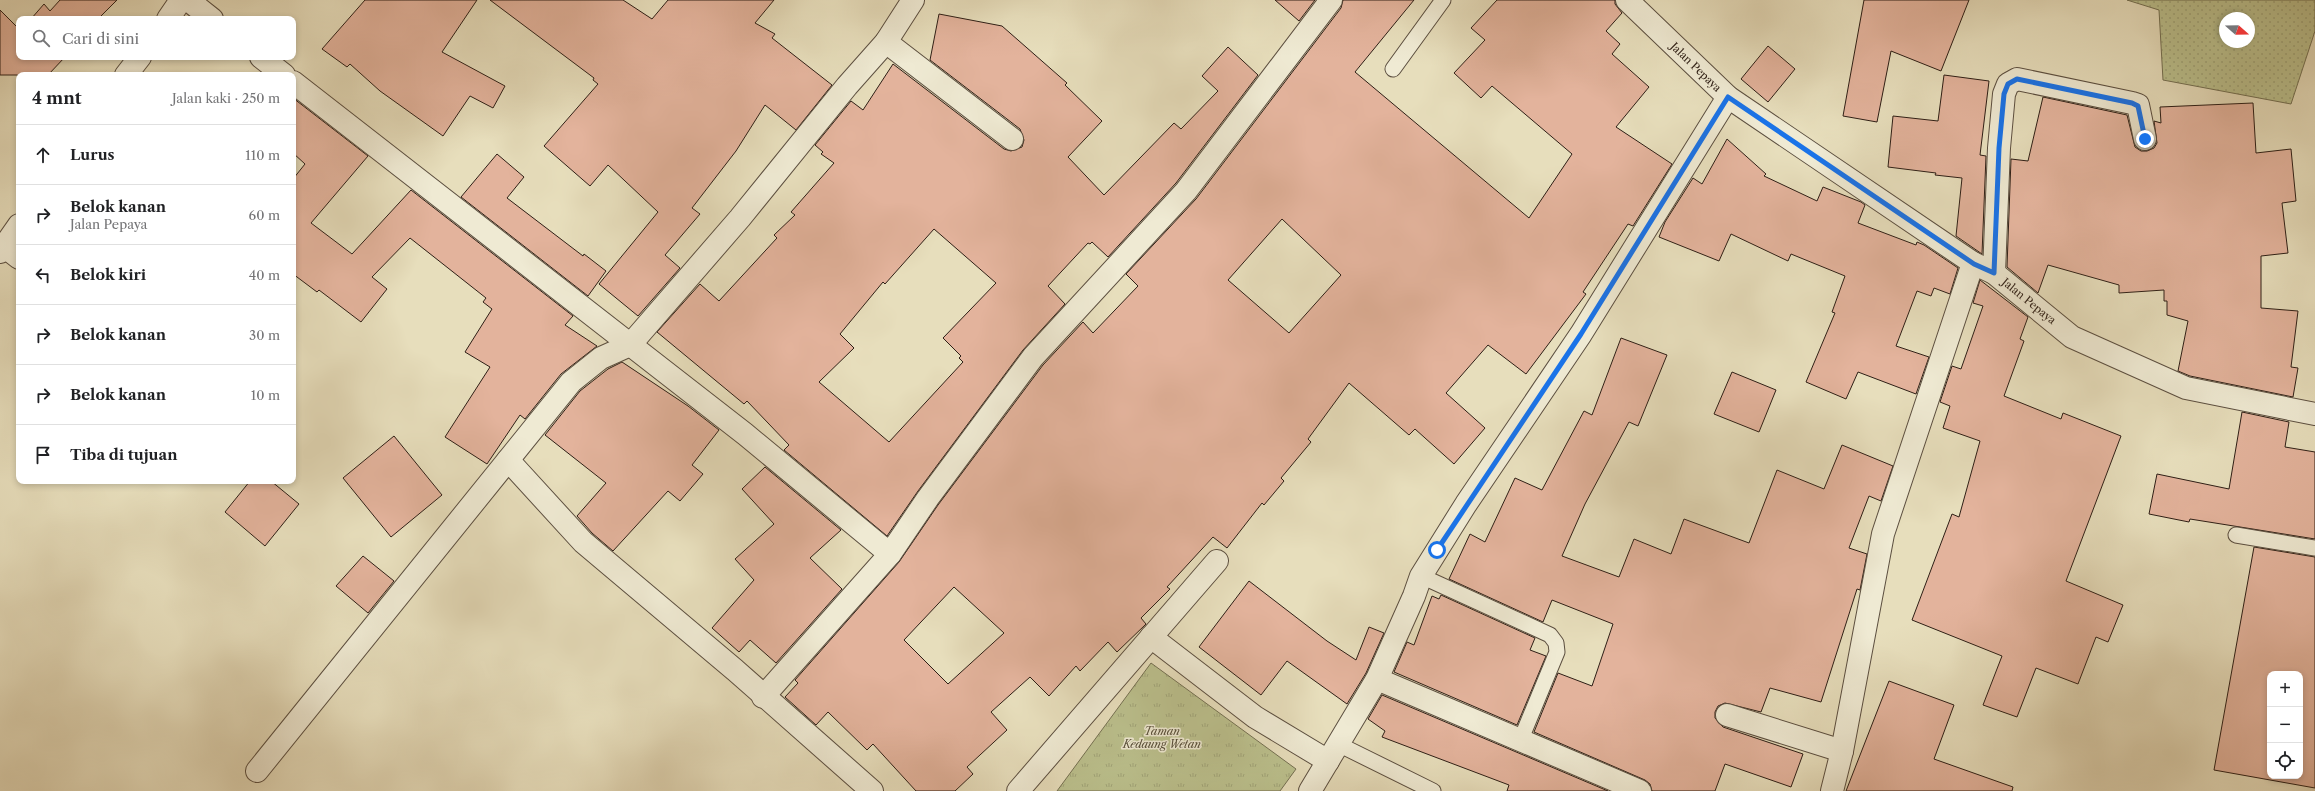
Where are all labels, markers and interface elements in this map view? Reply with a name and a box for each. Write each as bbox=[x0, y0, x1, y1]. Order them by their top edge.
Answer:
north arrow bbox=[2219, 12, 2255, 48]
search box bbox=[16, 16, 296, 60]
icon: search bbox=[30, 27, 52, 49]
text: Cari di sini bbox=[62, 29, 139, 48]
street label: Jalan Pepaya bbox=[1666, 38, 1725, 95]
text: 4 mnt bbox=[32, 88, 82, 108]
text: Jalan kaki · 250 m bbox=[172, 90, 280, 106]
route end bbox=[2136, 130, 2154, 148]
icon: ahead bbox=[32, 144, 54, 166]
text: Lurus bbox=[70, 145, 115, 164]
text: 110 m bbox=[245, 147, 280, 163]
text: Belok kanan bbox=[70, 197, 166, 216]
icon: right bbox=[32, 204, 54, 226]
text: 60 m bbox=[249, 207, 280, 223]
text: Jalan Pepaya bbox=[70, 216, 147, 232]
icon: left bbox=[32, 264, 54, 286]
text: Belok kiri bbox=[70, 265, 146, 284]
text: 40 m bbox=[249, 267, 280, 283]
street label: Jalan Pepaya bbox=[1998, 274, 2059, 327]
icon: right bbox=[32, 324, 54, 346]
text: Belok kanan bbox=[70, 325, 166, 344]
text: 30 m bbox=[249, 327, 280, 343]
icon: right bbox=[32, 384, 54, 406]
text: Belok kanan bbox=[70, 385, 166, 404]
text: 10 m bbox=[251, 387, 280, 403]
icon: arrive bbox=[32, 444, 54, 466]
text: Tiba di tujuan bbox=[70, 445, 178, 464]
route start bbox=[1428, 541, 1446, 559]
map controls bbox=[2267, 671, 2303, 779]
button: + bbox=[2267, 671, 2303, 707]
button: − bbox=[2267, 707, 2303, 743]
park label: Taman Kedaung Wetan bbox=[1122, 724, 1201, 751]
button: locate bbox=[2267, 743, 2303, 779]

